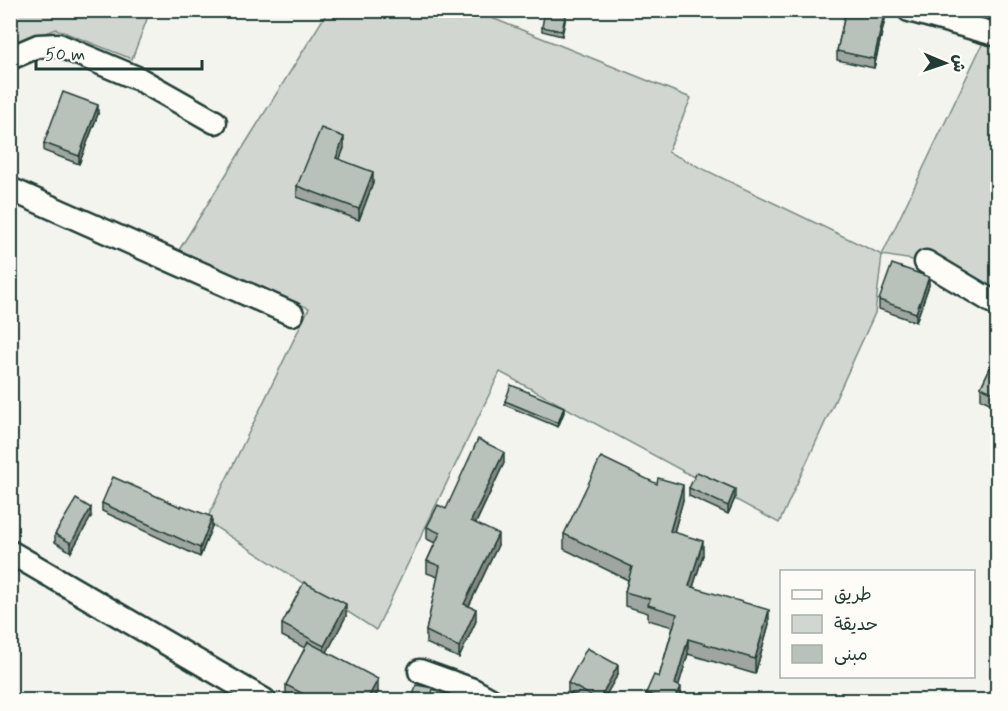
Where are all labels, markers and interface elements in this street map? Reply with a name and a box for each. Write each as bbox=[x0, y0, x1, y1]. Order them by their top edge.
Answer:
scale bar bbox=[36, 33, 202, 71]
north arrow bbox=[915, 33, 975, 93]
text: 50 m bbox=[45, 43, 85, 67]
text: ش bbox=[948, 54, 969, 73]
legend bbox=[780, 570, 975, 678]
text: طريق bbox=[834, 583, 872, 607]
text: حديقة bbox=[834, 613, 878, 637]
text: مبنى bbox=[834, 643, 868, 667]

